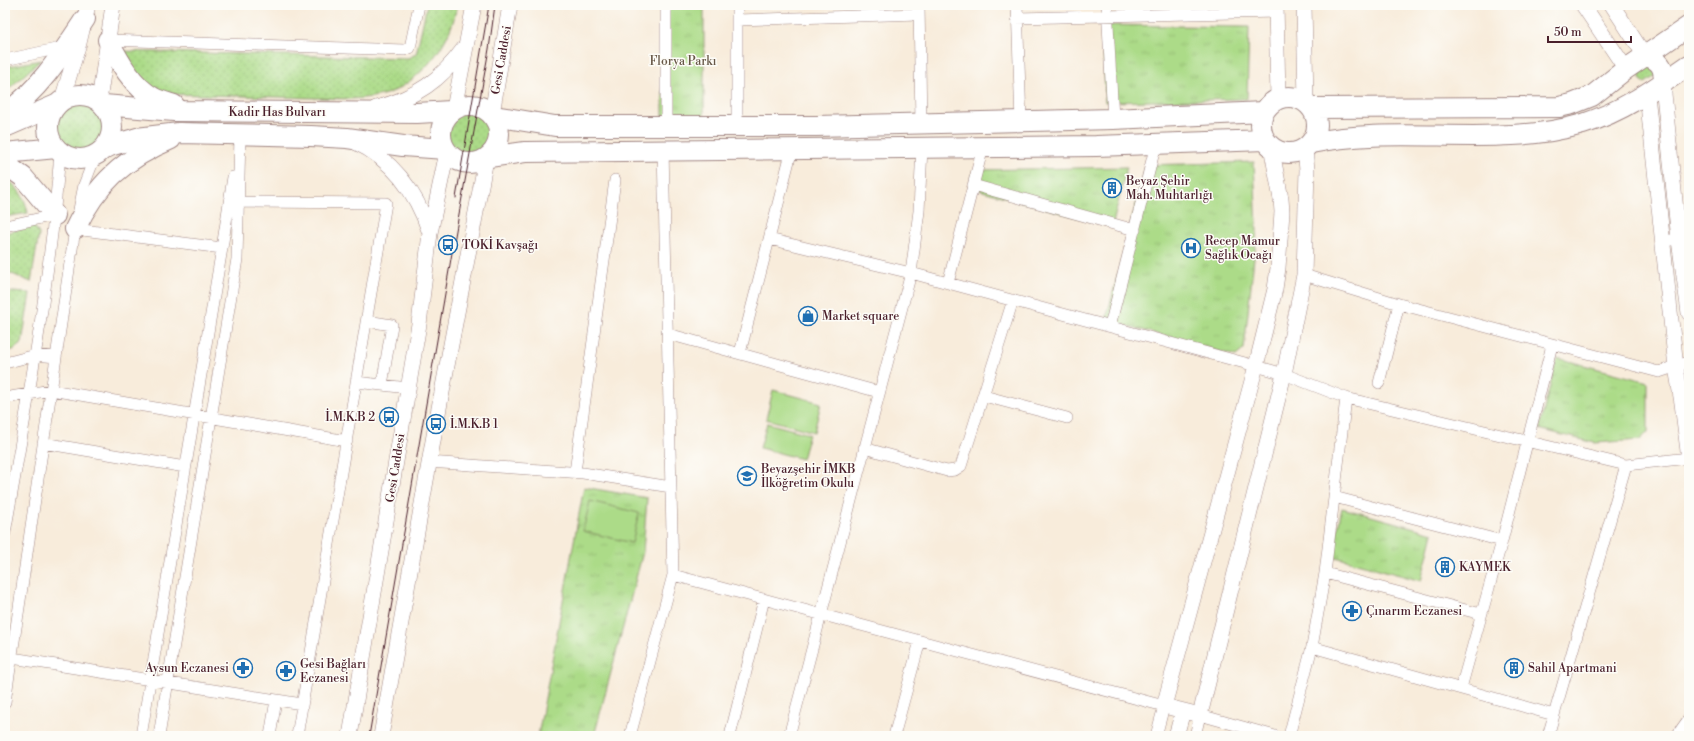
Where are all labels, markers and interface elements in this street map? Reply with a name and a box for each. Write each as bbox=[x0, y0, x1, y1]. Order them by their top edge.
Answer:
scale bar bbox=[1548, 18, 1631, 44]
street label: Gesi Caddesi bbox=[488, 24, 515, 96]
text: 50 m bbox=[1554, 25, 1582, 40]
park label: Florya Parkı bbox=[649, 54, 717, 69]
street label: Kadir Has Bulvarı bbox=[228, 105, 326, 120]
place label: Beyaz Şehir Mah. Muhtarlığı bbox=[1125, 174, 1213, 203]
building icon: Beyaz Şehir Mah. Muhtarlığı bbox=[1101, 177, 1123, 199]
bus stop icon: TOKİ Kavşağı bbox=[437, 234, 459, 256]
place label: Recep Mamur Sağlık Ocağı bbox=[1205, 234, 1280, 263]
place label: TOKİ Kavşağı bbox=[462, 236, 538, 253]
hospital icon: Recep Mamur Sağlık Ocağı bbox=[1180, 237, 1202, 259]
shop icon: Market square bbox=[797, 305, 819, 327]
place label: Market square bbox=[822, 309, 899, 324]
bus stop icon: İ.M.K.B 2 bbox=[378, 406, 400, 428]
place label: İ.M.K.B 2 bbox=[325, 408, 375, 425]
bus stop icon: İ.M.K.B 1 bbox=[425, 413, 447, 435]
place label: İ.M.K.B 1 bbox=[450, 415, 499, 432]
street label: Gesi Caddesi bbox=[383, 432, 408, 504]
place label: Beyazşehir İMKB İlköğretim Okulu bbox=[760, 460, 856, 491]
school or university icon: Beyazşehir İMKB İlköğretim Okulu bbox=[736, 465, 758, 487]
building icon: KAYMEK bbox=[1434, 556, 1456, 578]
place label: KAYMEK bbox=[1459, 560, 1512, 575]
pharmacy icon: Çınarım Eczanesi bbox=[1341, 600, 1363, 622]
place label: Çınarım Eczanesi bbox=[1366, 604, 1462, 619]
pharmacy icon: Aysun Eczanesi bbox=[232, 657, 254, 679]
place label: Gesi Bağları Eczanesi bbox=[300, 657, 366, 686]
building icon: Sahil Apartmani bbox=[1503, 657, 1525, 679]
pharmacy icon: Gesi Bağları Eczanesi bbox=[275, 660, 297, 682]
place label: Aysun Eczanesi bbox=[144, 661, 229, 676]
place label: Sahil Apartmani bbox=[1528, 661, 1617, 676]

